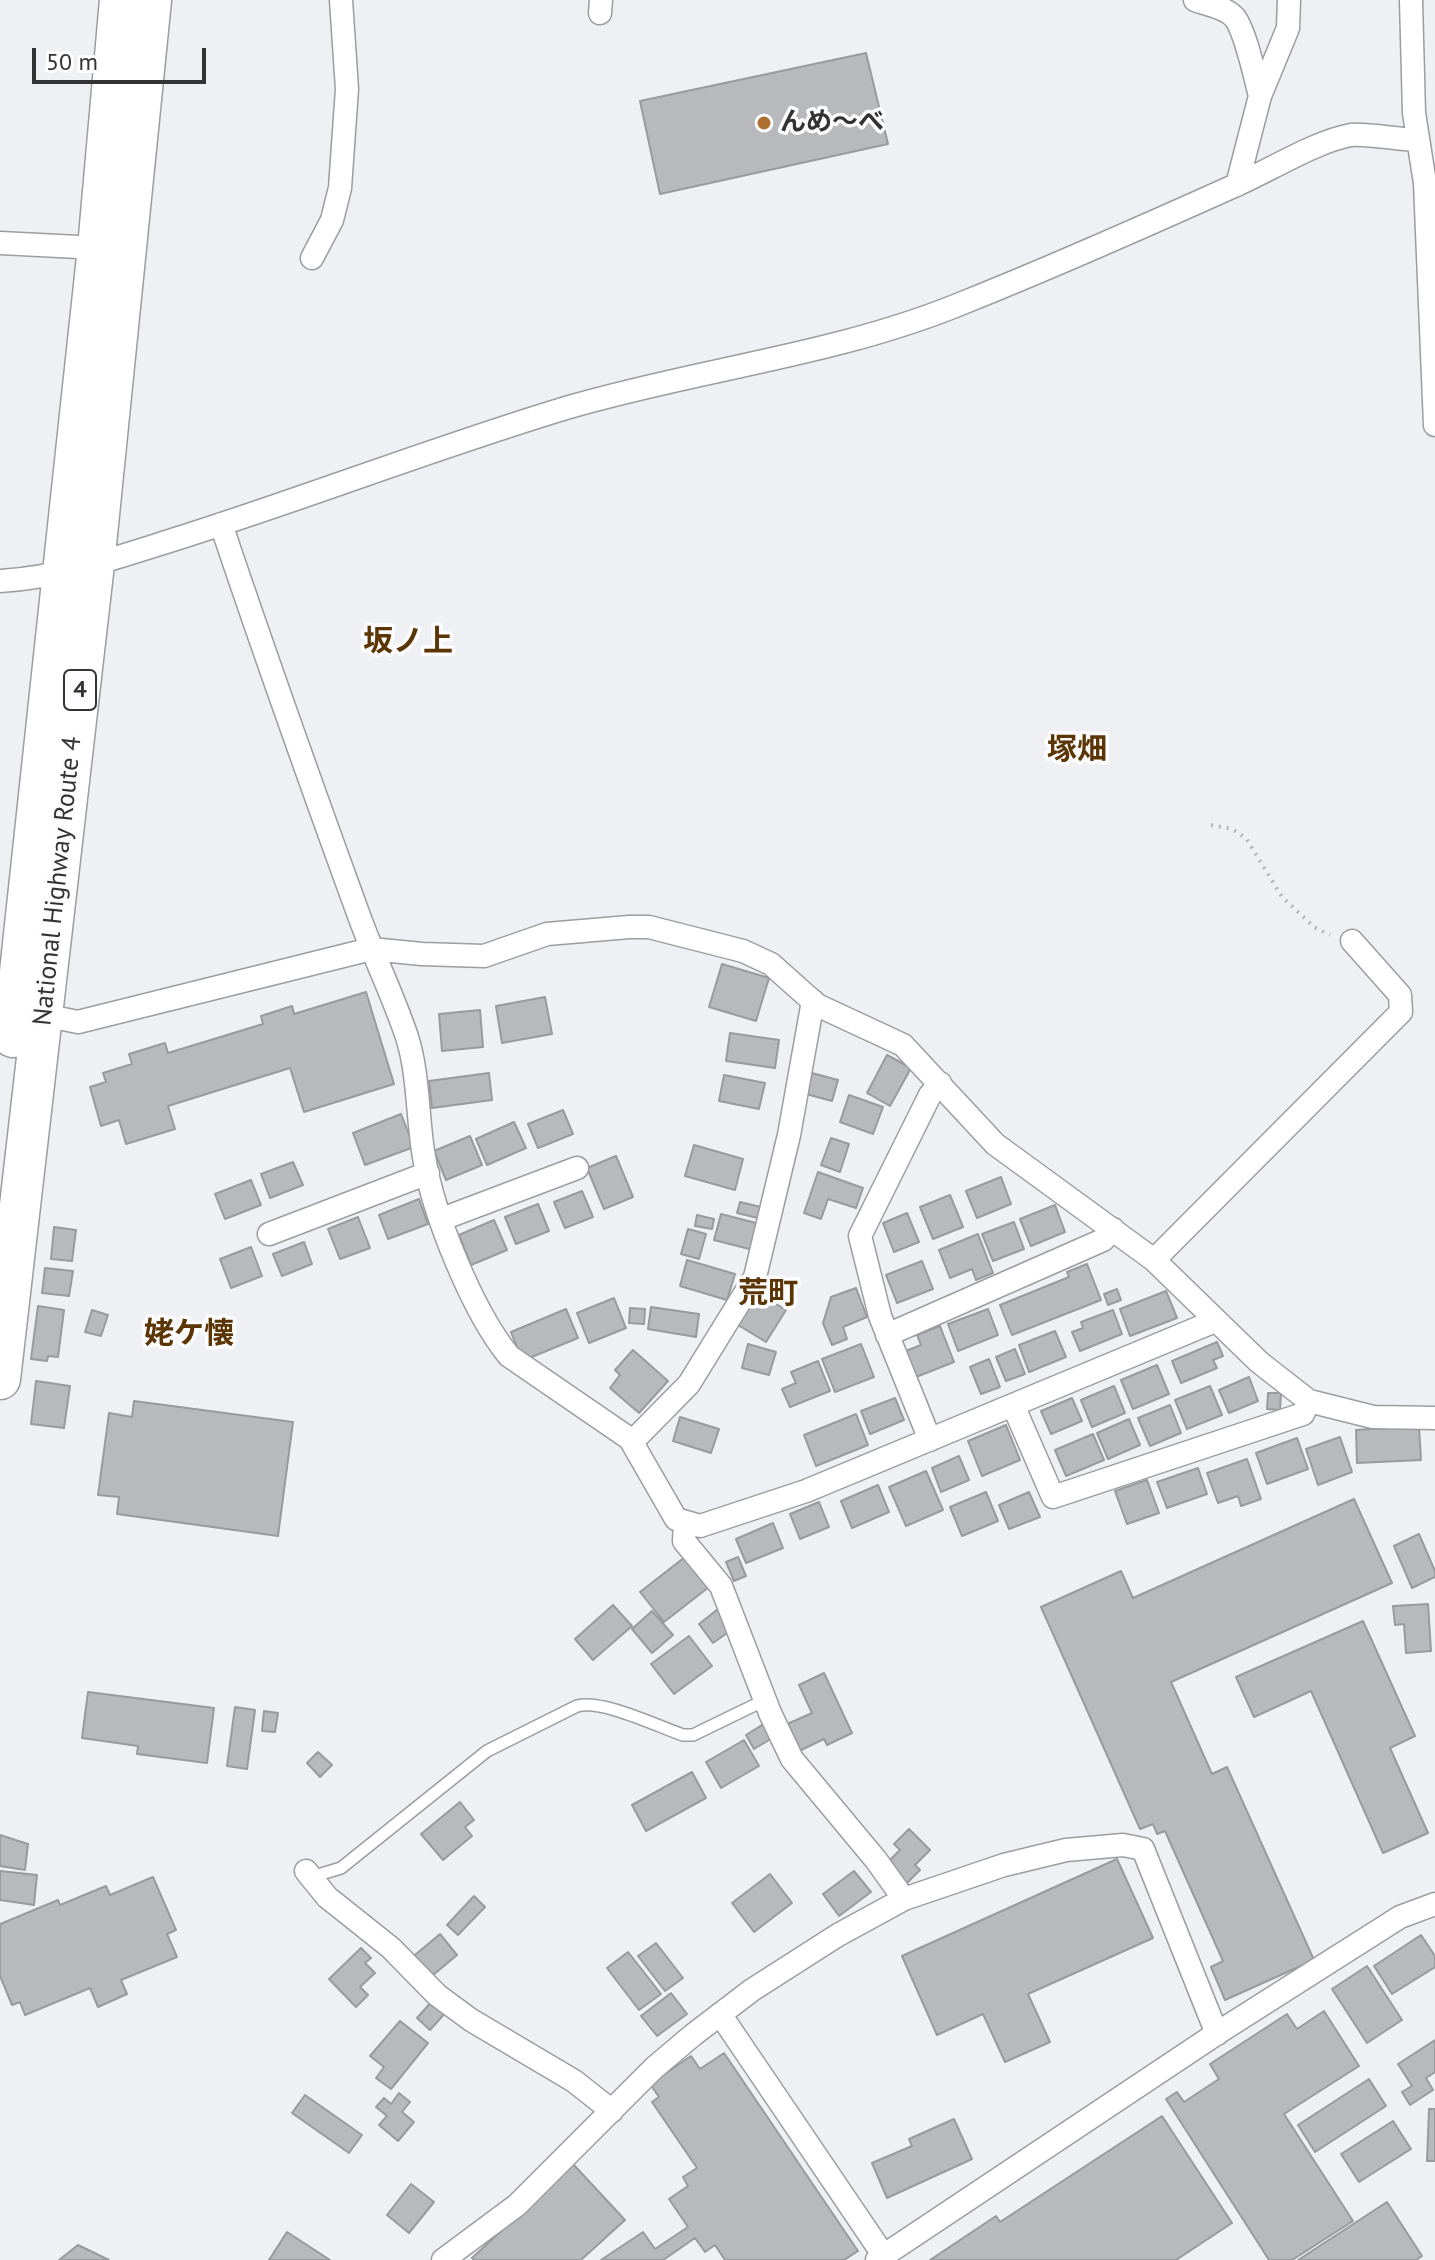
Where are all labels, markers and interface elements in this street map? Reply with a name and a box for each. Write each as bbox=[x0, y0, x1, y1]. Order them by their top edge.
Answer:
scale bar bbox=[36, 32, 210, 82]
text: 50 m bbox=[46, 46, 98, 77]
place label: んめ～べ bbox=[780, 107, 884, 139]
marker: んめ～べ bbox=[755, 114, 773, 132]
district label: 坂ノ上 bbox=[363, 624, 453, 660]
road number: 4 bbox=[64, 670, 96, 710]
district label: 塚畑 bbox=[1047, 732, 1107, 768]
street label: National Highway Route 4 bbox=[27, 735, 89, 1027]
district label: 荒町 bbox=[738, 1276, 798, 1312]
district label: 姥ケ懐 bbox=[144, 1316, 234, 1352]

